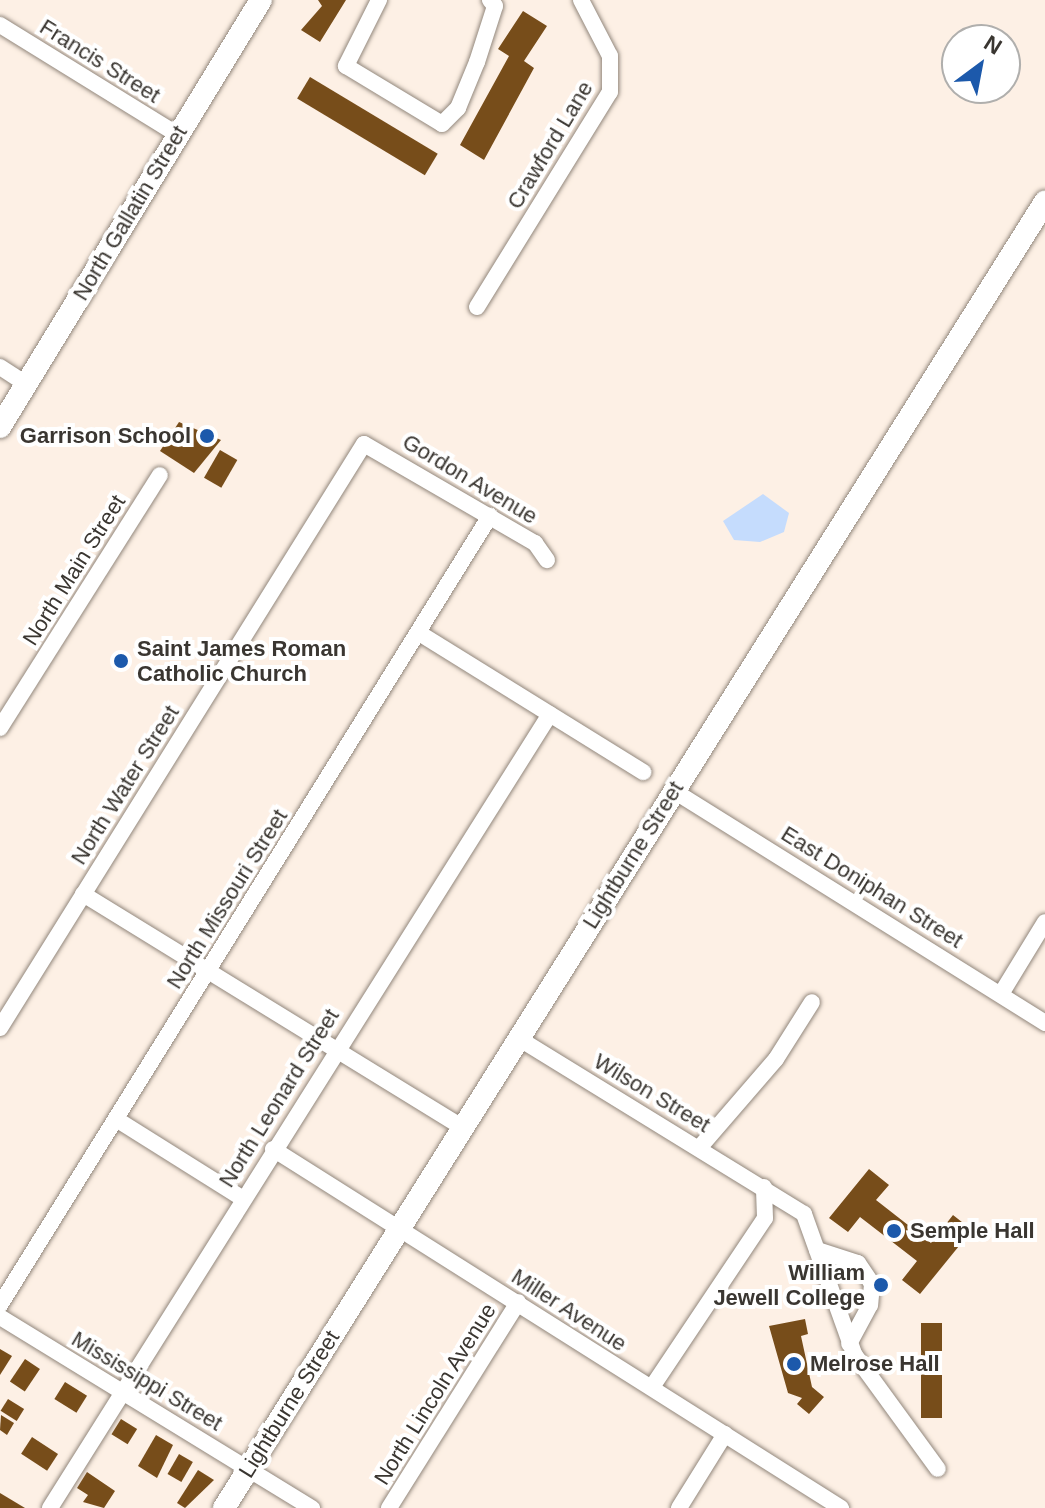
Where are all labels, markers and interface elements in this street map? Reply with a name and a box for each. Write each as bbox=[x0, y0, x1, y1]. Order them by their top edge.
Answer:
street label: Francis Street bbox=[35, 14, 165, 108]
north arrow bbox=[941, 24, 1021, 104]
text: N bbox=[980, 30, 1006, 60]
street label: Crawford Lane bbox=[502, 76, 598, 214]
street label: North Gallatin Street bbox=[67, 121, 193, 305]
place label: Garrison School bbox=[20, 423, 191, 449]
marker: Garrison School bbox=[198, 427, 216, 445]
street label: Gordon Avenue bbox=[397, 428, 543, 530]
street label: North Main Street bbox=[17, 490, 131, 650]
place label: Saint James Roman Catholic Church bbox=[137, 635, 346, 686]
marker: Saint James Roman Catholic Church bbox=[112, 652, 130, 670]
street label: North Water Street bbox=[65, 701, 185, 869]
street label: Lightburne Street bbox=[577, 776, 689, 934]
street label: North Missouri Street bbox=[161, 804, 293, 994]
street label: East Doniphan Street bbox=[776, 820, 968, 954]
street label: North Leonard Street bbox=[213, 1004, 345, 1192]
street label: Wilson Street bbox=[589, 1048, 715, 1138]
place label: Semple Hall bbox=[910, 1218, 1035, 1244]
marker: Semple Hall bbox=[885, 1222, 903, 1240]
place label: William Jewell College bbox=[713, 1259, 865, 1310]
street label: Miller Avenue bbox=[506, 1263, 632, 1357]
marker: William Jewell College bbox=[872, 1276, 890, 1294]
street label: North Lincoln Avenue bbox=[368, 1298, 502, 1490]
street label: Lightburne Street bbox=[233, 1325, 345, 1483]
street label: Mississippi Street bbox=[67, 1326, 227, 1436]
place label: Melrose Hall bbox=[810, 1351, 940, 1377]
marker: Melrose Hall bbox=[785, 1355, 803, 1373]

